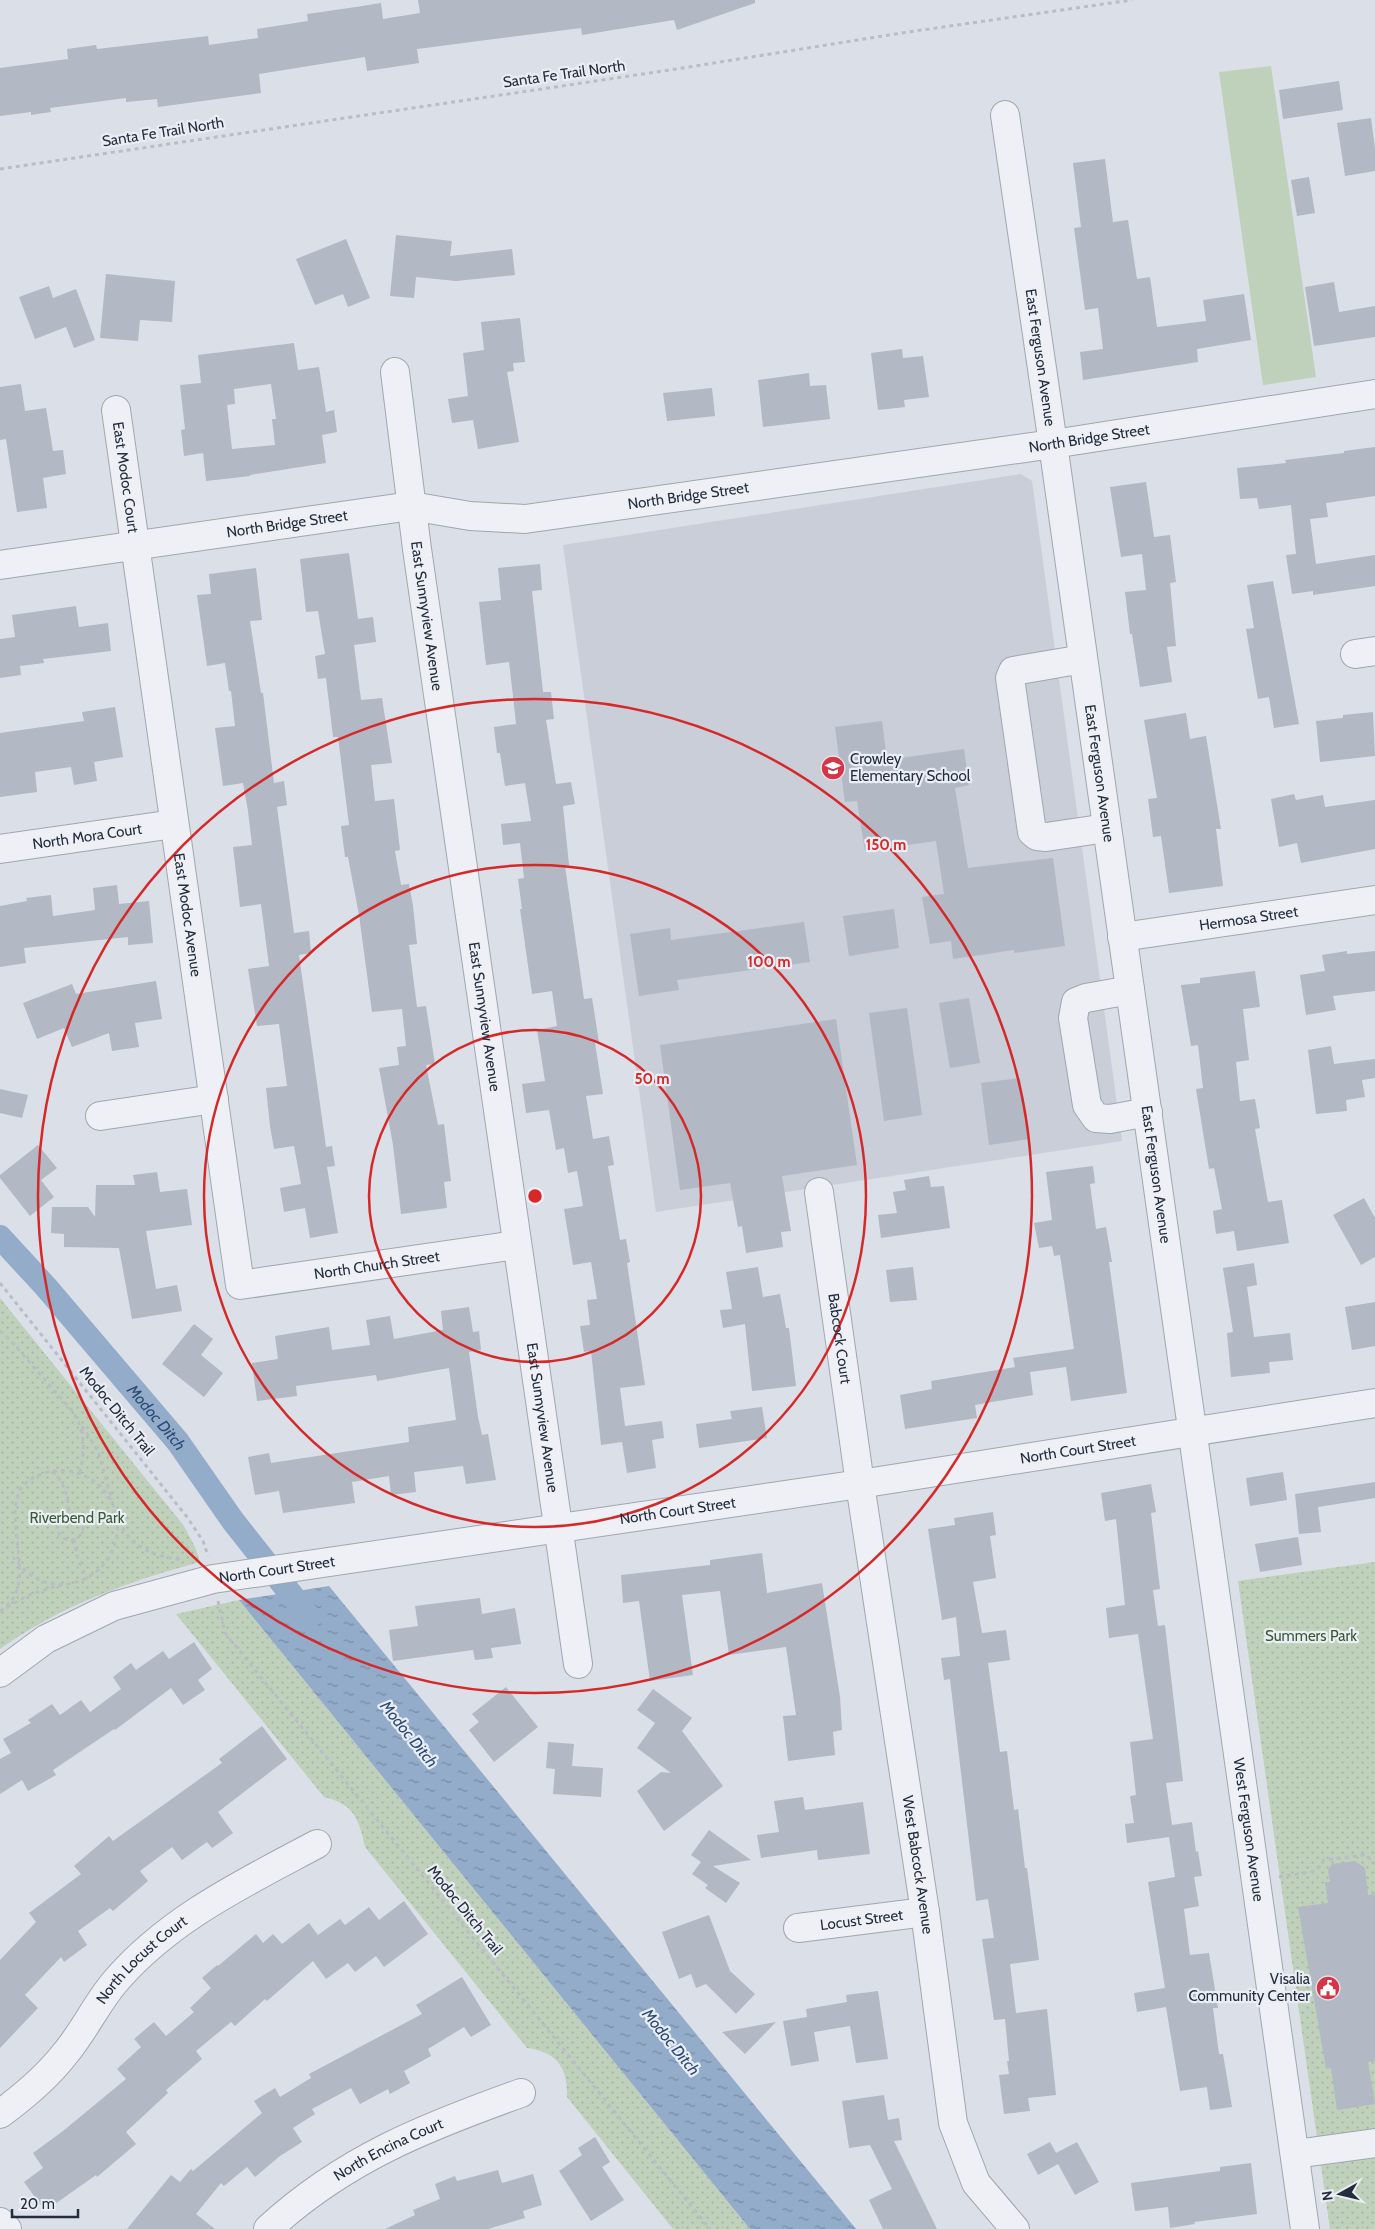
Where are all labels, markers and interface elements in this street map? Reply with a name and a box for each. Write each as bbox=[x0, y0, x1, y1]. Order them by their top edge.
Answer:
street label: Santa Fe Trail North bbox=[502, 57, 626, 91]
street label: Santa Fe Trail North bbox=[101, 113, 225, 151]
street label: East Ferguson Avenue bbox=[1021, 287, 1059, 428]
street label: North Bridge Street bbox=[1027, 420, 1151, 456]
street label: East Modoc Court bbox=[109, 421, 142, 534]
street label: North Bridge Street bbox=[626, 478, 750, 513]
street label: North Bridge Street bbox=[225, 506, 349, 541]
street label: East Sunnyview Avenue bbox=[407, 540, 446, 692]
street label: East Ferguson Avenue bbox=[1081, 703, 1118, 844]
place label: Crowley Elementary School bbox=[850, 750, 971, 785]
school or university icon: Crowley Elementary School bbox=[820, 755, 846, 781]
street label: North Mora Court bbox=[31, 820, 143, 853]
text: 150 m bbox=[866, 836, 906, 854]
street label: East Modoc Avenue bbox=[170, 852, 205, 978]
street label: Hermosa Street bbox=[1198, 902, 1299, 935]
street label: East Sunnyview Avenue bbox=[465, 941, 504, 1093]
text: 100 m bbox=[747, 953, 791, 971]
text: 50 m bbox=[634, 1070, 670, 1088]
street label: East Ferguson Avenue bbox=[1137, 1104, 1175, 1245]
centre of rings bbox=[526, 1187, 544, 1205]
street label: North Church Street bbox=[313, 1247, 441, 1283]
street label: Babcock Court bbox=[824, 1292, 855, 1385]
street label: East Sunnyview Avenue bbox=[523, 1342, 562, 1494]
street label: Modoc Ditch Trail bbox=[76, 1363, 158, 1459]
water label: Modoc Ditch bbox=[123, 1381, 189, 1455]
street label: North Court Street bbox=[1019, 1432, 1137, 1468]
street label: North Court Street bbox=[618, 1493, 737, 1528]
park label: Riverbend Park bbox=[30, 1509, 125, 1527]
street label: North Court Street bbox=[218, 1552, 336, 1587]
park label: Summers Park bbox=[1265, 1627, 1357, 1645]
water label: Modoc Ditch bbox=[376, 1696, 442, 1771]
street label: West Ferguson Avenue bbox=[1230, 1757, 1268, 1903]
street label: West Babcock Avenue bbox=[898, 1794, 937, 1936]
street label: Modoc Ditch Trail bbox=[424, 1862, 507, 1959]
street label: Locust Street bbox=[819, 1906, 904, 1934]
street label: North Locust Court bbox=[92, 1912, 191, 2007]
place label: Visalia Community Center bbox=[1189, 1970, 1311, 2005]
public building icon: Visalia Community Center bbox=[1315, 1975, 1341, 2001]
water label: Modoc Ditch bbox=[638, 2004, 704, 2079]
street label: North Encina Court bbox=[330, 2114, 446, 2185]
north arrow bbox=[1315, 2169, 1365, 2219]
scale bar bbox=[12, 2186, 79, 2218]
text: N bbox=[1318, 2190, 1337, 2202]
text: 20 m bbox=[20, 2195, 55, 2213]

